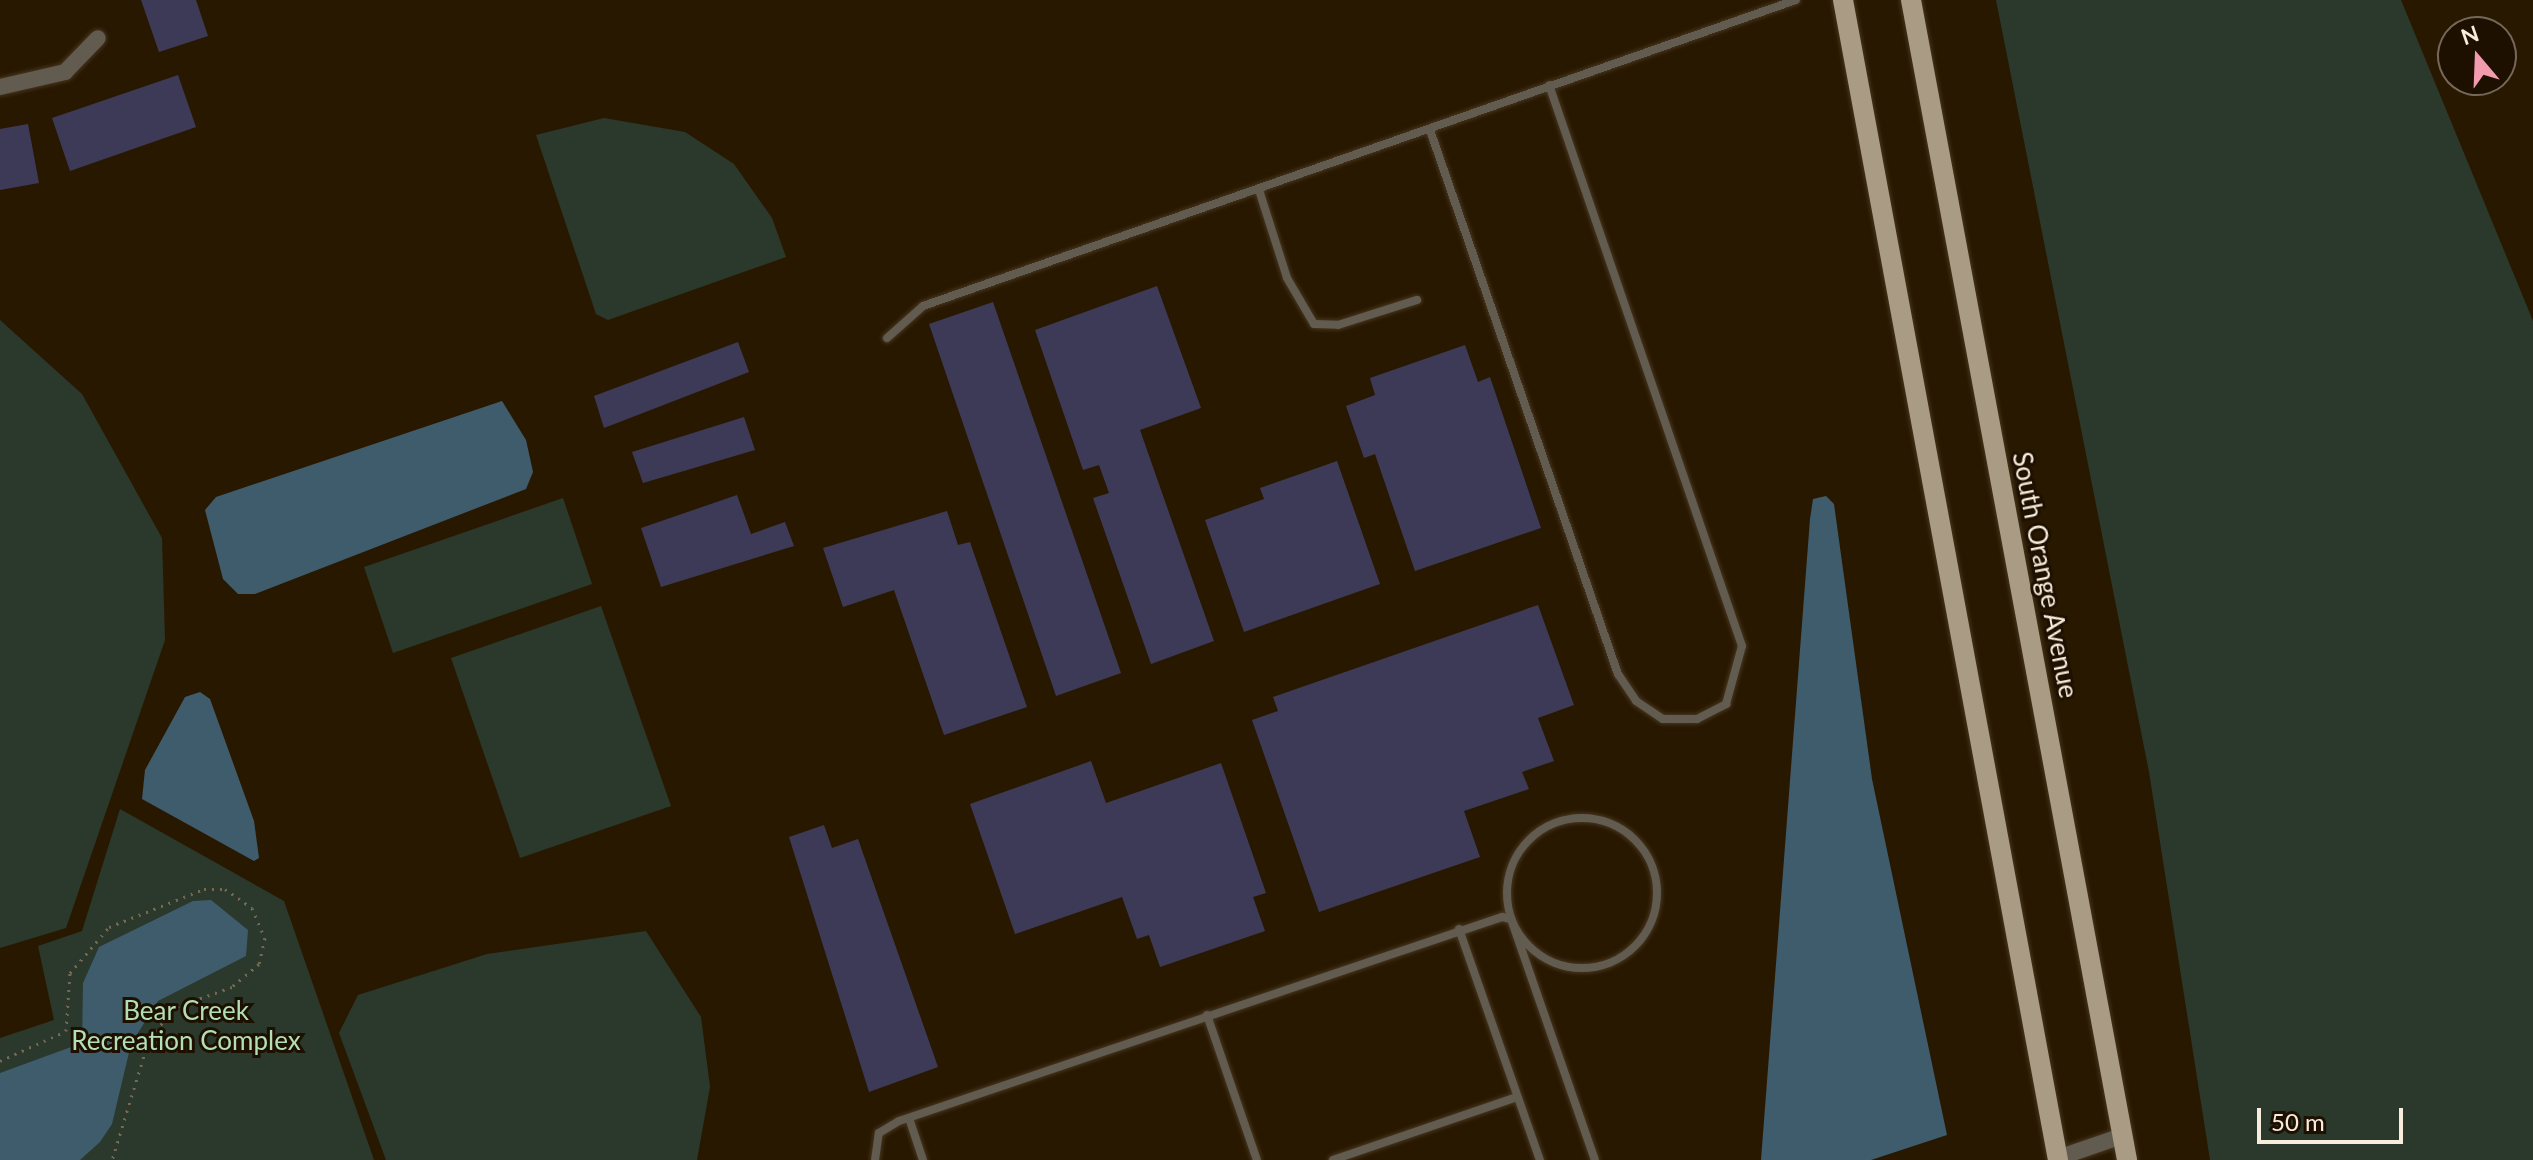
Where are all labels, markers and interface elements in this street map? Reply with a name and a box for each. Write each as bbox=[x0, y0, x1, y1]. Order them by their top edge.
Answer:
north arrow bbox=[2437, 16, 2517, 96]
text: N bbox=[2457, 19, 2482, 50]
street label: South Orange Avenue bbox=[2006, 449, 2084, 701]
park label: Bear Creek Recreation Complex bbox=[71, 995, 301, 1056]
scale bar bbox=[2261, 1092, 2407, 1142]
text: 50 m bbox=[2271, 1107, 2325, 1136]

